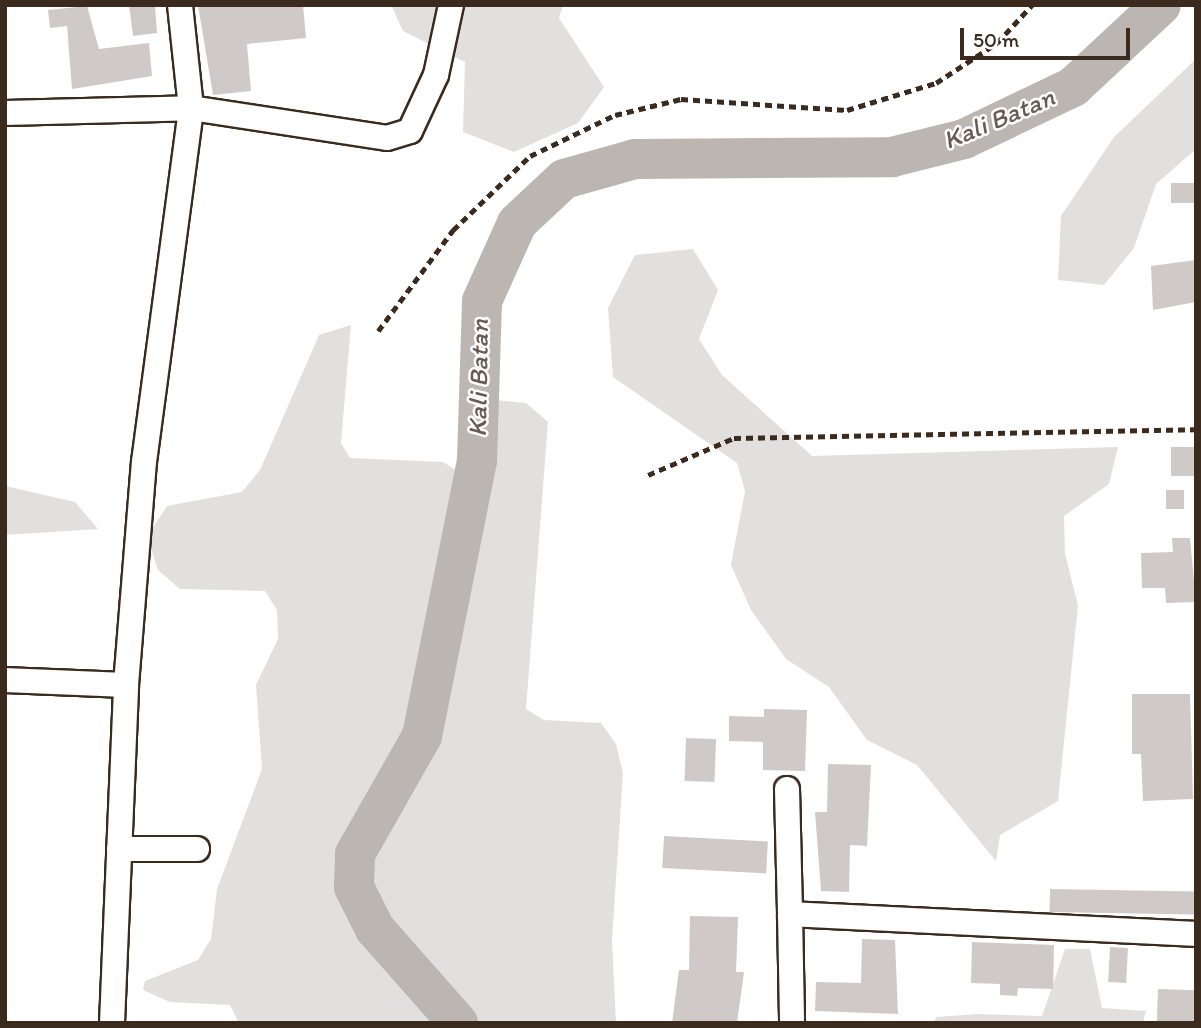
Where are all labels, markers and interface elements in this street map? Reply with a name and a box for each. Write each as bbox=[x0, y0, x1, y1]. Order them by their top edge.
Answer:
scale bar bbox=[963, 14, 1133, 58]
text: 50 m bbox=[973, 27, 1019, 52]
water label: Kali Batan bbox=[939, 82, 1059, 156]
water label: Kali Batan bbox=[462, 319, 496, 437]

